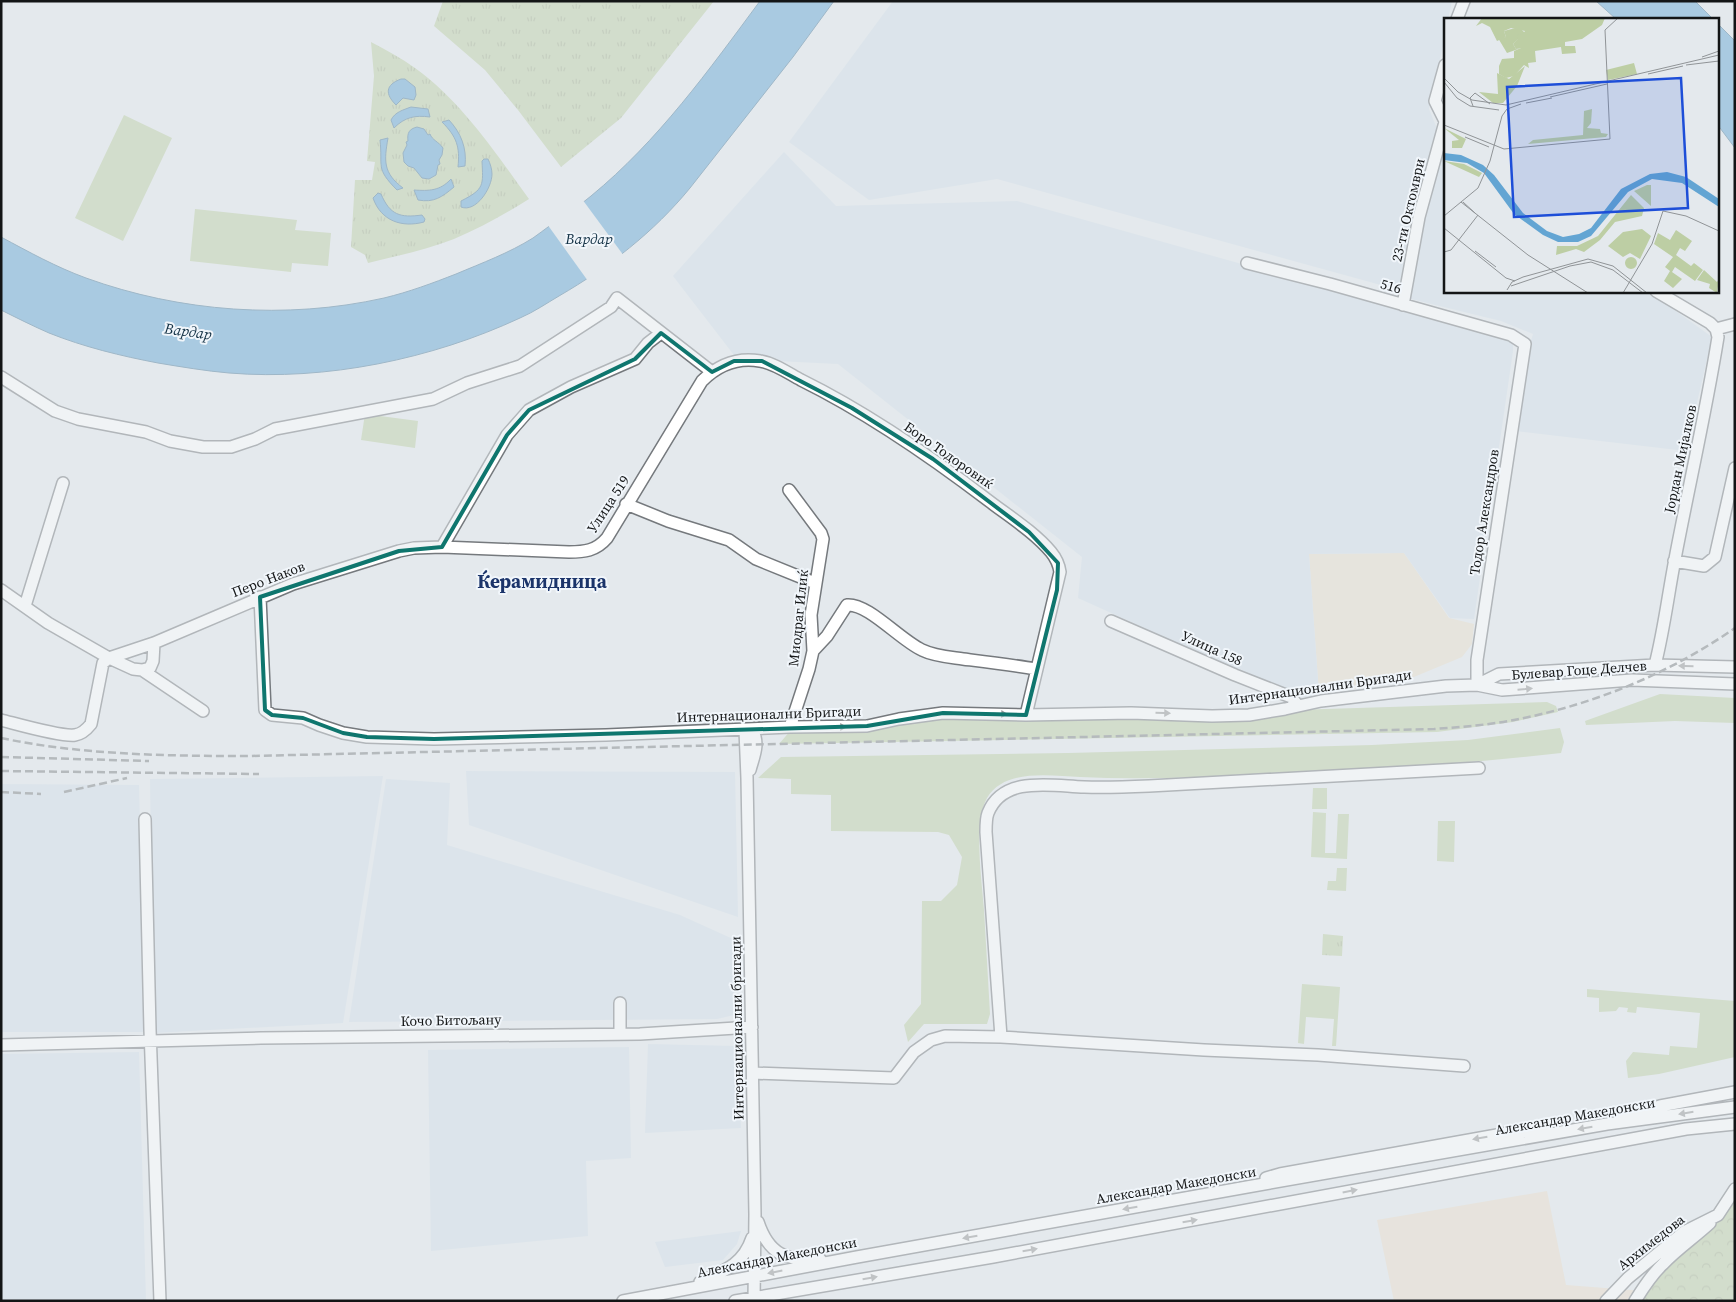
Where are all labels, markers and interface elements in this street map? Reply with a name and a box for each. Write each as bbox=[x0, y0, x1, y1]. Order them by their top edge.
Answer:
inset map bbox=[1444, 18, 1718, 292]
street label: 23-ти Октомври bbox=[1386, 156, 1430, 264]
water label: Вардар bbox=[564, 228, 613, 249]
street label: 516 bbox=[1378, 273, 1404, 299]
water label: Вардар bbox=[162, 317, 213, 345]
street label: Јордан Мијалков bbox=[1659, 403, 1701, 516]
street label: Боро Тодоровиќ bbox=[900, 417, 998, 494]
street label: Тодор Александров bbox=[1464, 448, 1504, 576]
street label: Улица 519 bbox=[582, 471, 634, 537]
street label: Перо Наков bbox=[229, 556, 307, 602]
district label: Ќерамидница bbox=[477, 568, 608, 594]
street label: Миодраг Илиќ bbox=[783, 568, 813, 668]
street label: Улица 158 bbox=[1178, 626, 1246, 670]
street label: Булевар Гоце Делчев bbox=[1511, 655, 1647, 685]
one-way arrow bbox=[1678, 661, 1694, 669]
street label: Интернационални Бригади bbox=[1227, 664, 1413, 710]
one-way arrow bbox=[1517, 684, 1533, 692]
street label: Интернационални Бригади bbox=[676, 701, 862, 727]
one-way arrow bbox=[1155, 709, 1171, 717]
one-way arrow bbox=[992, 711, 1008, 719]
one-way arrow bbox=[831, 723, 847, 731]
street label: Интернационални бригади bbox=[725, 936, 749, 1120]
street label: Кочо Битољану bbox=[401, 1009, 502, 1031]
street label: Александар Македонски bbox=[1493, 1092, 1657, 1140]
one-way arrow bbox=[1678, 1109, 1694, 1117]
one-way arrow bbox=[1576, 1125, 1592, 1133]
one-way arrow bbox=[1471, 1134, 1487, 1142]
street label: Александар Македонски bbox=[1094, 1161, 1258, 1209]
one-way arrow bbox=[1342, 1186, 1358, 1194]
one-way arrow bbox=[1122, 1205, 1138, 1213]
street label: Архимедова bbox=[1613, 1209, 1689, 1275]
one-way arrow bbox=[1183, 1216, 1199, 1224]
street label: Александар Македонски bbox=[695, 1232, 859, 1282]
one-way arrow bbox=[962, 1233, 978, 1241]
one-way arrow bbox=[1023, 1246, 1038, 1254]
one-way arrow bbox=[766, 1269, 782, 1277]
one-way arrow bbox=[863, 1274, 879, 1282]

